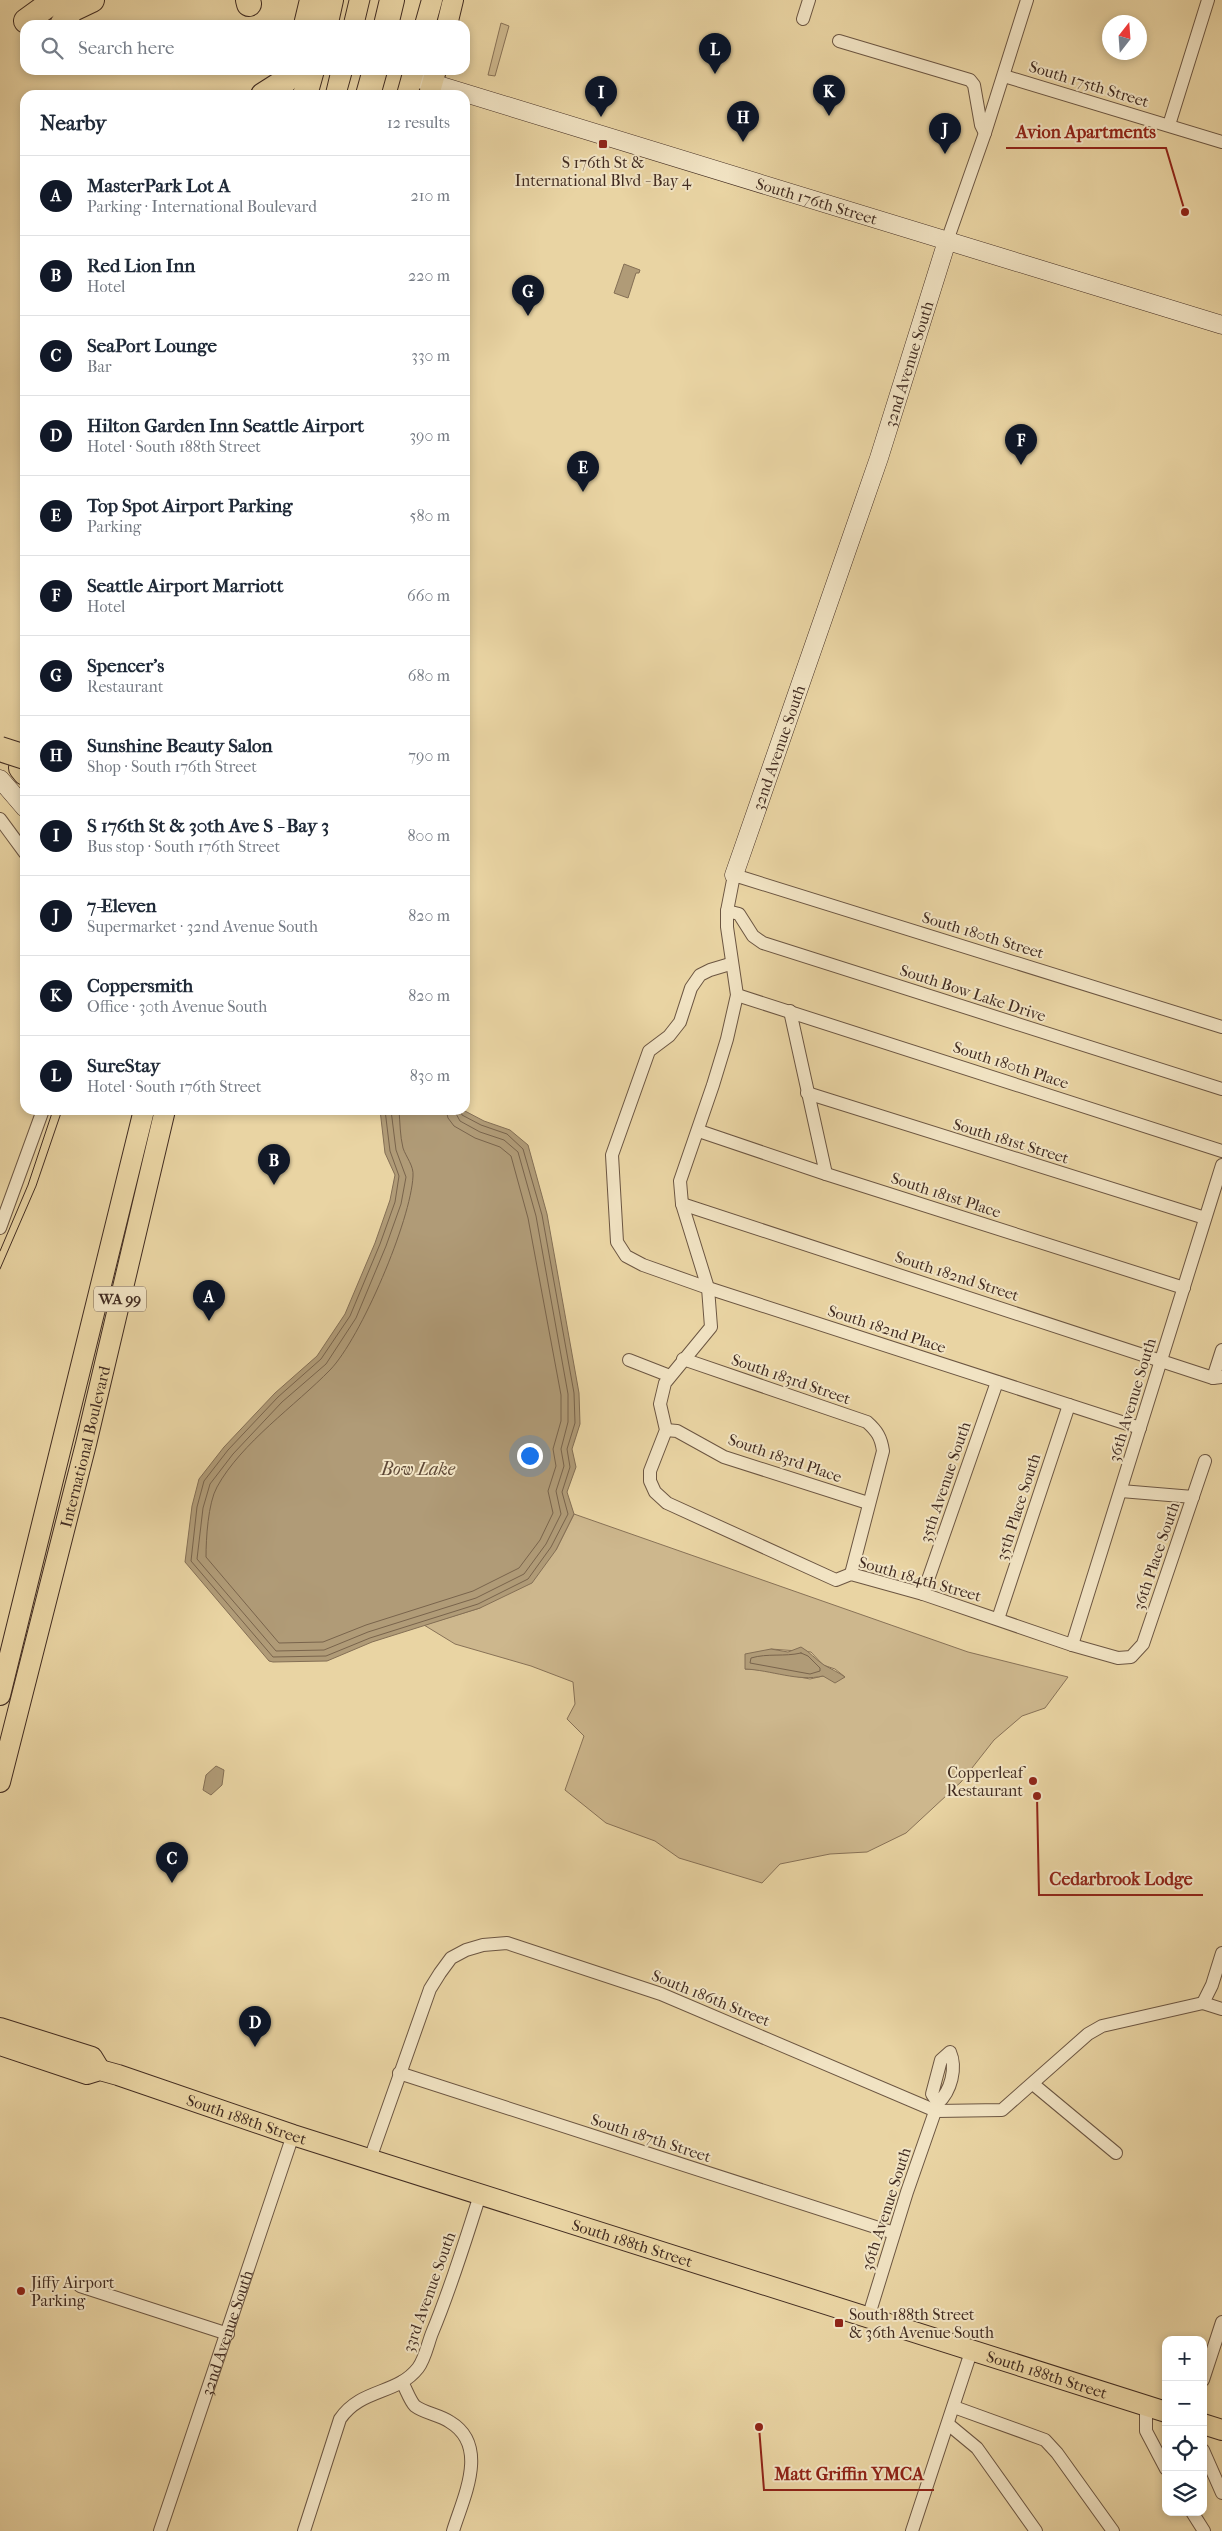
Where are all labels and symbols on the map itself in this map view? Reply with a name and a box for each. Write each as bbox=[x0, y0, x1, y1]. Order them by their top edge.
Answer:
north arrow bbox=[1102, 15, 1147, 60]
pin: L bbox=[699, 33, 731, 74]
street label: South 175th Street bbox=[1027, 57, 1151, 111]
pin: K bbox=[813, 75, 845, 116]
pin: I bbox=[585, 76, 617, 117]
pin: H bbox=[727, 101, 759, 142]
pin: J bbox=[929, 113, 961, 154]
callout: Avion Apartments bbox=[1006, 115, 1166, 148]
text: Avion Apartments bbox=[1015, 122, 1156, 143]
marker: S 176th St & International Blvd - Bay 4 bbox=[597, 138, 609, 150]
place label: S 176th St & International Blvd - Bay 4 bbox=[515, 153, 692, 190]
street label: South 176th Street bbox=[754, 173, 880, 228]
pin: G bbox=[512, 275, 544, 316]
street label: 32nd Avenue South bbox=[880, 299, 937, 429]
pin: F bbox=[1005, 424, 1037, 465]
pin: E bbox=[567, 451, 599, 492]
street label: 32nd Avenue South bbox=[748, 682, 809, 813]
street label: South 180th Street bbox=[920, 907, 1046, 963]
street label: South Bow Lake Drive bbox=[898, 960, 1048, 1026]
street label: South 180th Place bbox=[951, 1037, 1071, 1093]
street label: South 181st Street bbox=[951, 1114, 1071, 1168]
pin: B bbox=[258, 1144, 290, 1185]
street label: South 181st Place bbox=[889, 1168, 1003, 1222]
street label: South 182nd Street bbox=[893, 1247, 1022, 1305]
pin: A bbox=[193, 1280, 225, 1321]
road number: WA 99 bbox=[94, 1286, 146, 1312]
street label: South 182nd Place bbox=[826, 1301, 949, 1357]
street label: 36th Avenue South bbox=[1104, 1336, 1160, 1464]
street label: South 183rd Street bbox=[729, 1350, 853, 1408]
street label: International Boulevard bbox=[56, 1364, 114, 1529]
street label: 35th Avenue South bbox=[915, 1419, 975, 1545]
street label: South 183rd Place bbox=[726, 1430, 844, 1486]
your location bbox=[517, 1443, 543, 1469]
street label: 35th Place South bbox=[992, 1451, 1044, 1563]
water label: Bow Lake bbox=[380, 1459, 456, 1480]
street label: 36th Place South bbox=[1129, 1499, 1183, 1613]
street label: South 184th Street bbox=[856, 1552, 984, 1606]
place label: Copperleaf Restaurant bbox=[947, 1763, 1027, 1800]
marker: Copperleaf Restaurant bbox=[1027, 1775, 1039, 1787]
pin: C bbox=[156, 1842, 188, 1883]
callout: Cedarbrook Lodge bbox=[1039, 1862, 1203, 1895]
text: Cedarbrook Lodge bbox=[1049, 1869, 1193, 1890]
street label: South 186th Street bbox=[649, 1966, 773, 2031]
pin: D bbox=[239, 2006, 271, 2047]
street label: South 188th Street bbox=[184, 2090, 309, 2148]
street label: South 187th Street bbox=[589, 2110, 714, 2166]
street label: 36th Avenue South bbox=[857, 2145, 915, 2273]
street label: South 188th Street bbox=[570, 2215, 695, 2271]
street label: 33rd Avenue South bbox=[398, 2229, 460, 2355]
street label: 32nd Avenue South bbox=[197, 2268, 256, 2398]
place label: Jiffy Airport Parking bbox=[29, 2273, 115, 2310]
marker: Jiffy Airport Parking bbox=[15, 2285, 27, 2297]
place label: South 188th Street & 36th Avenue South bbox=[849, 2305, 994, 2342]
marker: South 188th Street & 36th Avenue South bbox=[833, 2317, 845, 2329]
street label: South 188th Street bbox=[984, 2346, 1110, 2402]
callout: Matt Griffin YMCA bbox=[764, 2457, 934, 2490]
text: Matt Griffin YMCA bbox=[773, 2464, 925, 2485]

